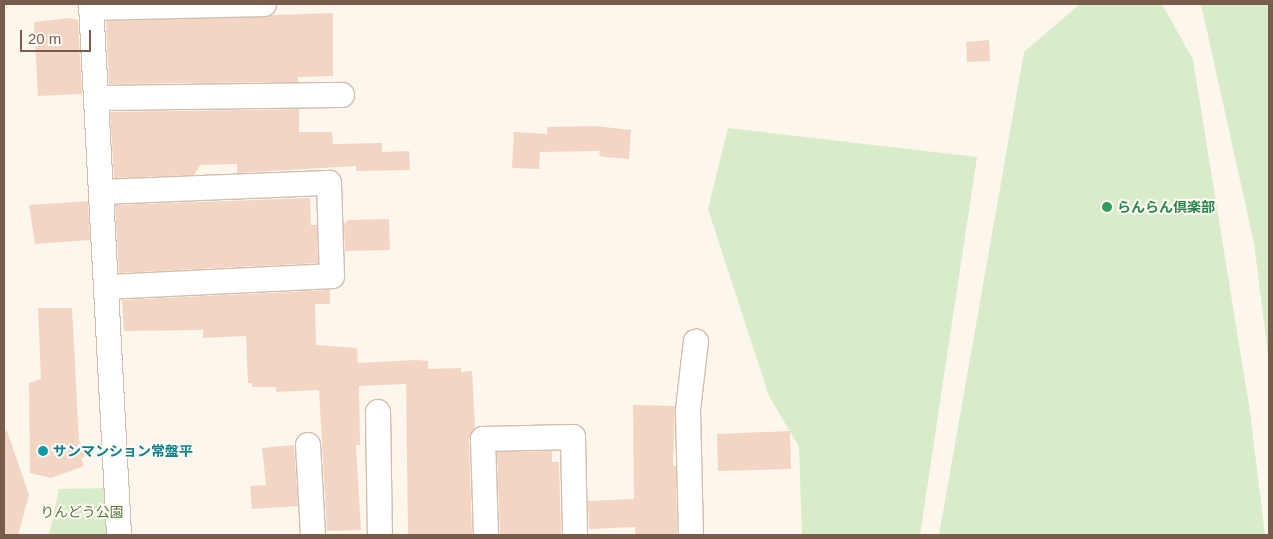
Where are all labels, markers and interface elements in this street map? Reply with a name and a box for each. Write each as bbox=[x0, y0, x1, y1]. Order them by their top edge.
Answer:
scale bar bbox=[22, 20, 94, 52]
text: 20 m bbox=[28, 30, 61, 47]
place label: らんらん倶楽部 bbox=[1117, 199, 1215, 215]
marker: らんらん倶楽部 bbox=[1101, 201, 1113, 213]
place label: サンマンション常盤平 bbox=[53, 443, 193, 459]
marker: サンマンション常盤平 bbox=[37, 445, 49, 457]
park label: りんどう公園 bbox=[40, 504, 124, 520]

